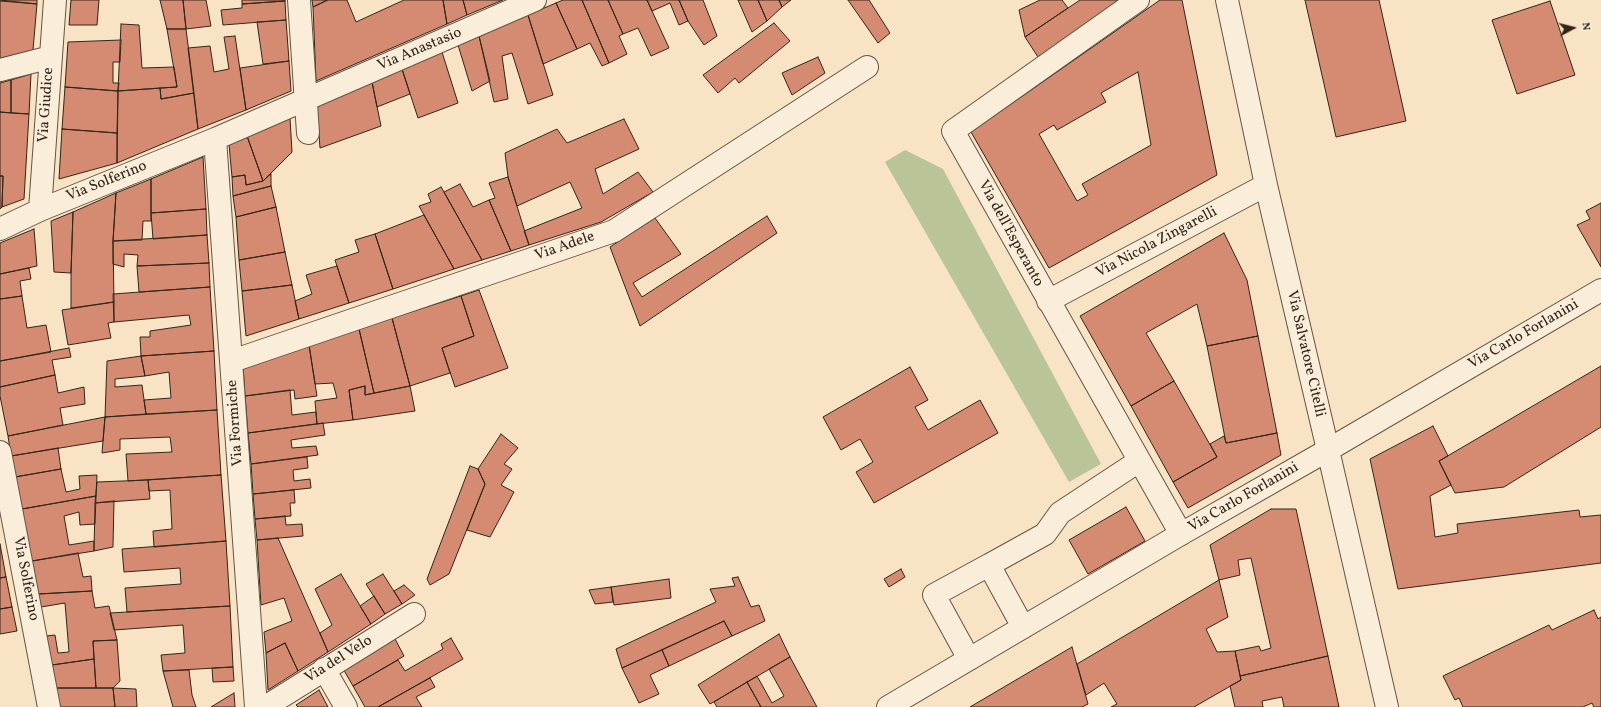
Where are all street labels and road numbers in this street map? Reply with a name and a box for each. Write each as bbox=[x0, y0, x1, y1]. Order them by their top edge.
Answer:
street label: Via Anastasio bbox=[375, 24, 465, 76]
street label: Via Giudice bbox=[35, 67, 59, 143]
street label: Via Solferino bbox=[64, 158, 150, 206]
street label: Via dell'Esperanto bbox=[973, 178, 1047, 290]
street label: Via Nicola Zingarelli bbox=[1093, 203, 1221, 283]
street label: Via Adele bbox=[533, 228, 597, 266]
street label: Via Salvatore Citelli bbox=[1282, 289, 1328, 419]
street label: Via Carlo Forlanini bbox=[1466, 296, 1582, 374]
street label: Via Formiche bbox=[224, 379, 248, 467]
street label: Via Carlo Forlanini bbox=[1186, 459, 1302, 537]
street label: Via Solferino bbox=[8, 536, 42, 622]
street label: Via del Velo bbox=[302, 632, 376, 688]

